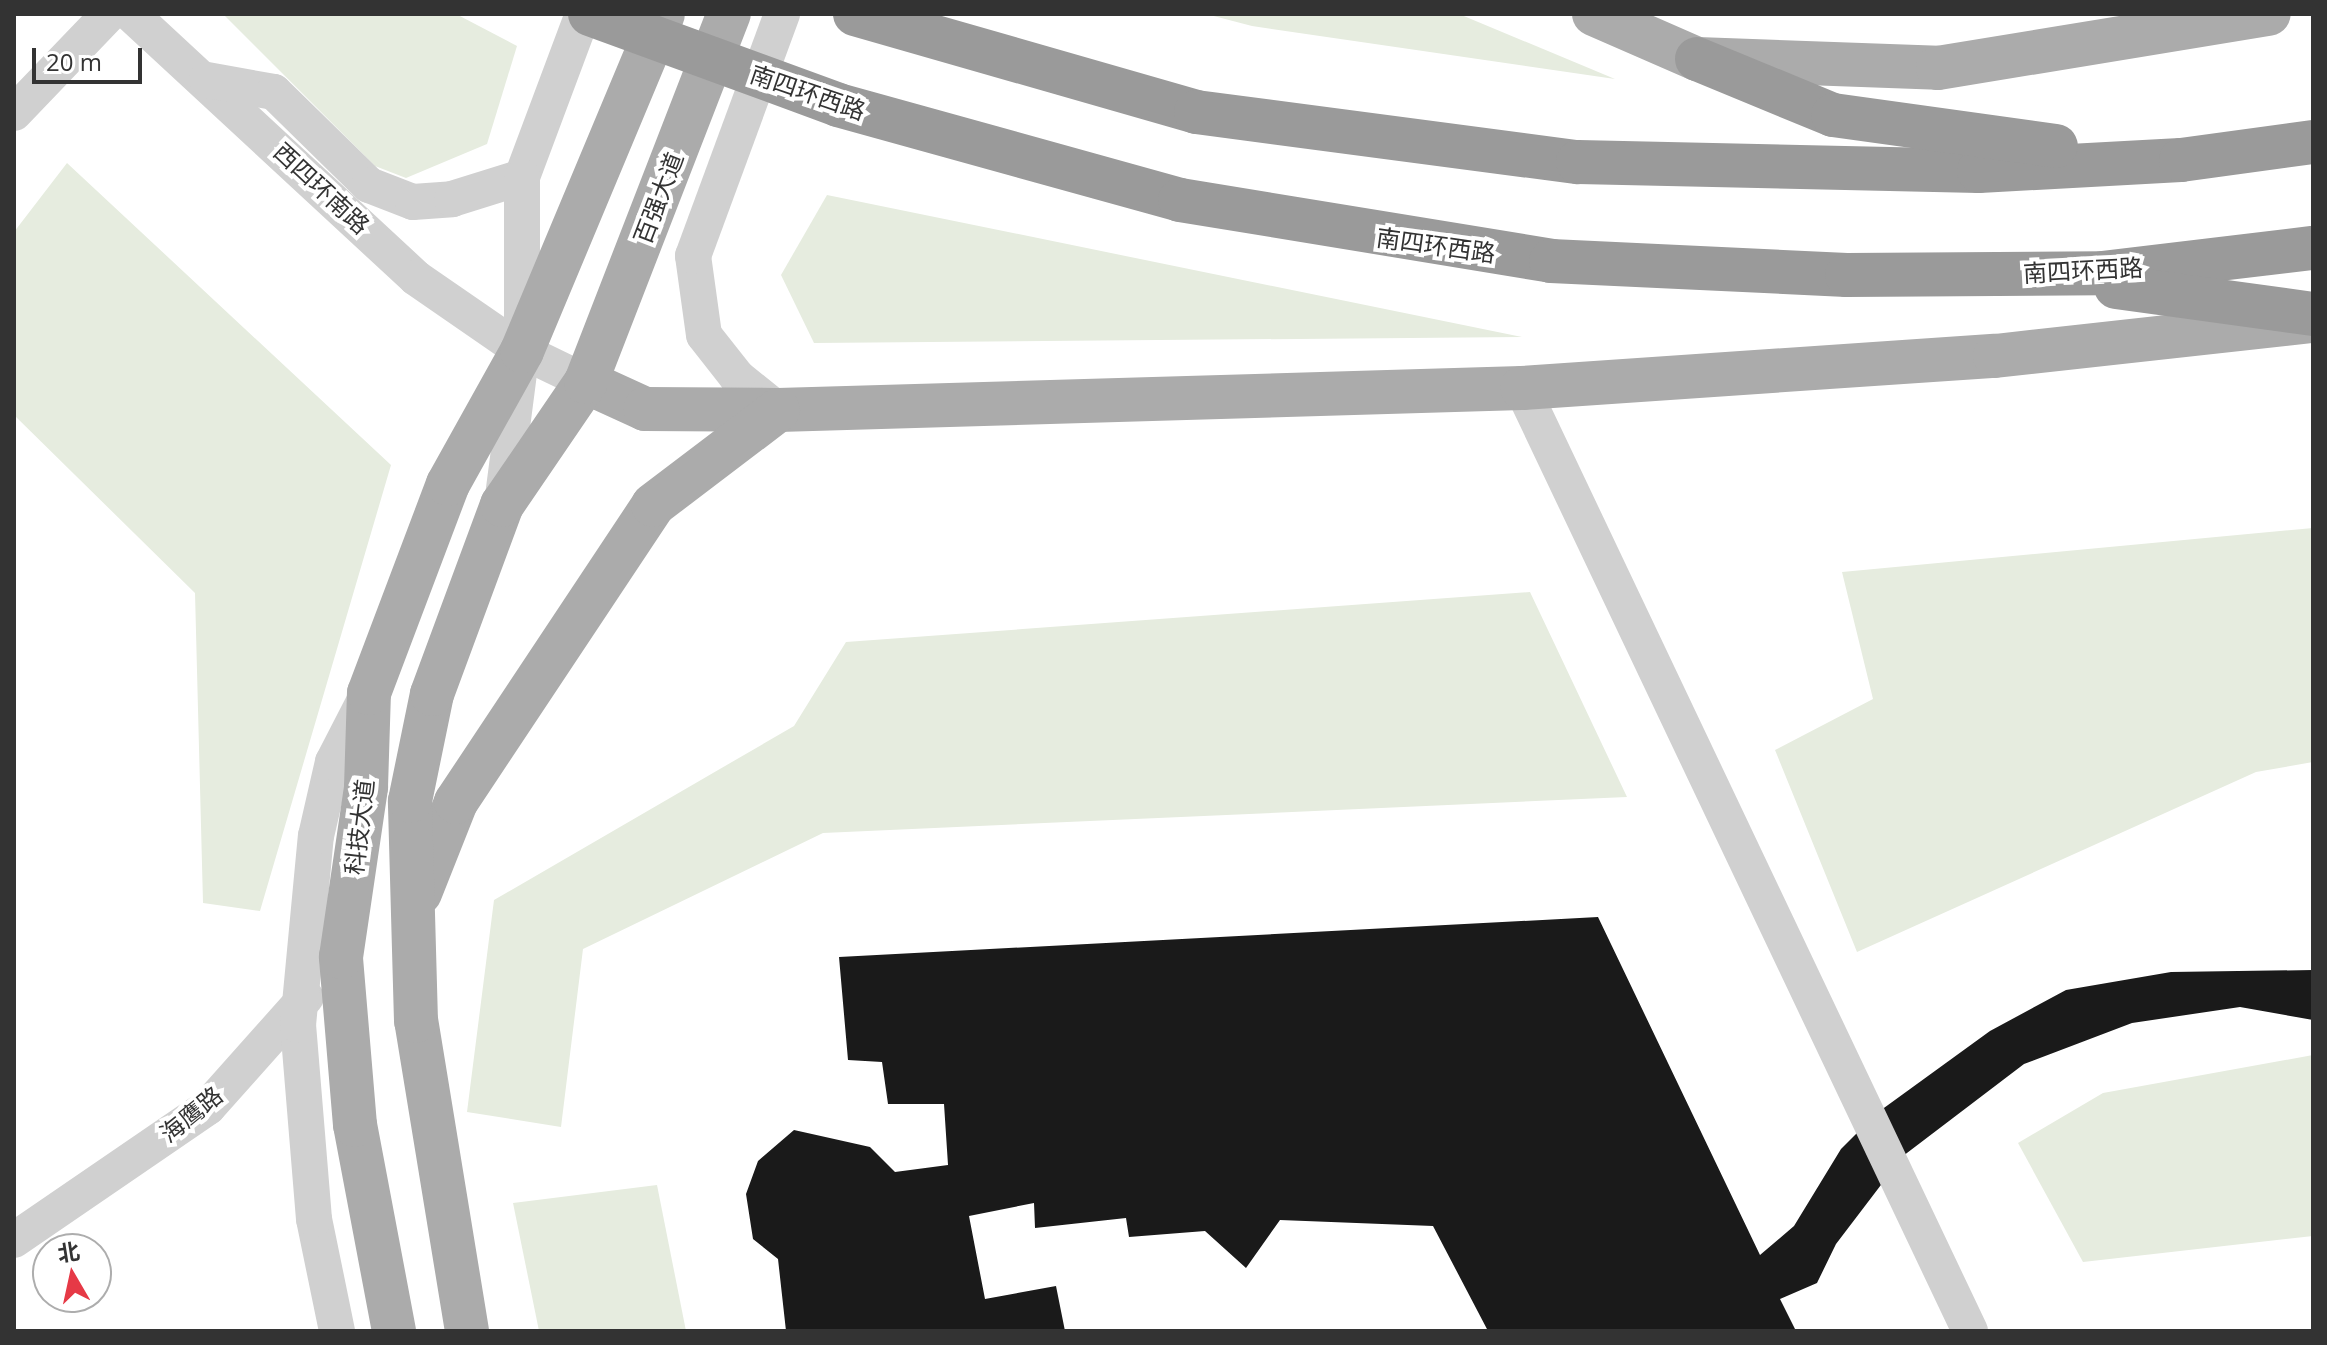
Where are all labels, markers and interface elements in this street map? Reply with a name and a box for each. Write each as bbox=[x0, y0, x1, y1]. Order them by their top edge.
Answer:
scale bar bbox=[36, 32, 146, 82]
text: 20 m bbox=[46, 45, 102, 78]
street label: 南四环西路 bbox=[747, 59, 869, 125]
street label: 西四环南路 bbox=[268, 137, 376, 239]
street label: 百强大道 bbox=[627, 148, 689, 248]
street label: 南四环西路 bbox=[1375, 222, 1497, 268]
street label: 南四环西路 bbox=[2022, 252, 2144, 288]
street label: 科技大道 bbox=[339, 778, 379, 876]
street label: 海鹰路 bbox=[154, 1080, 228, 1148]
north arrow bbox=[32, 1233, 112, 1313]
text: 北 bbox=[55, 1235, 82, 1268]

